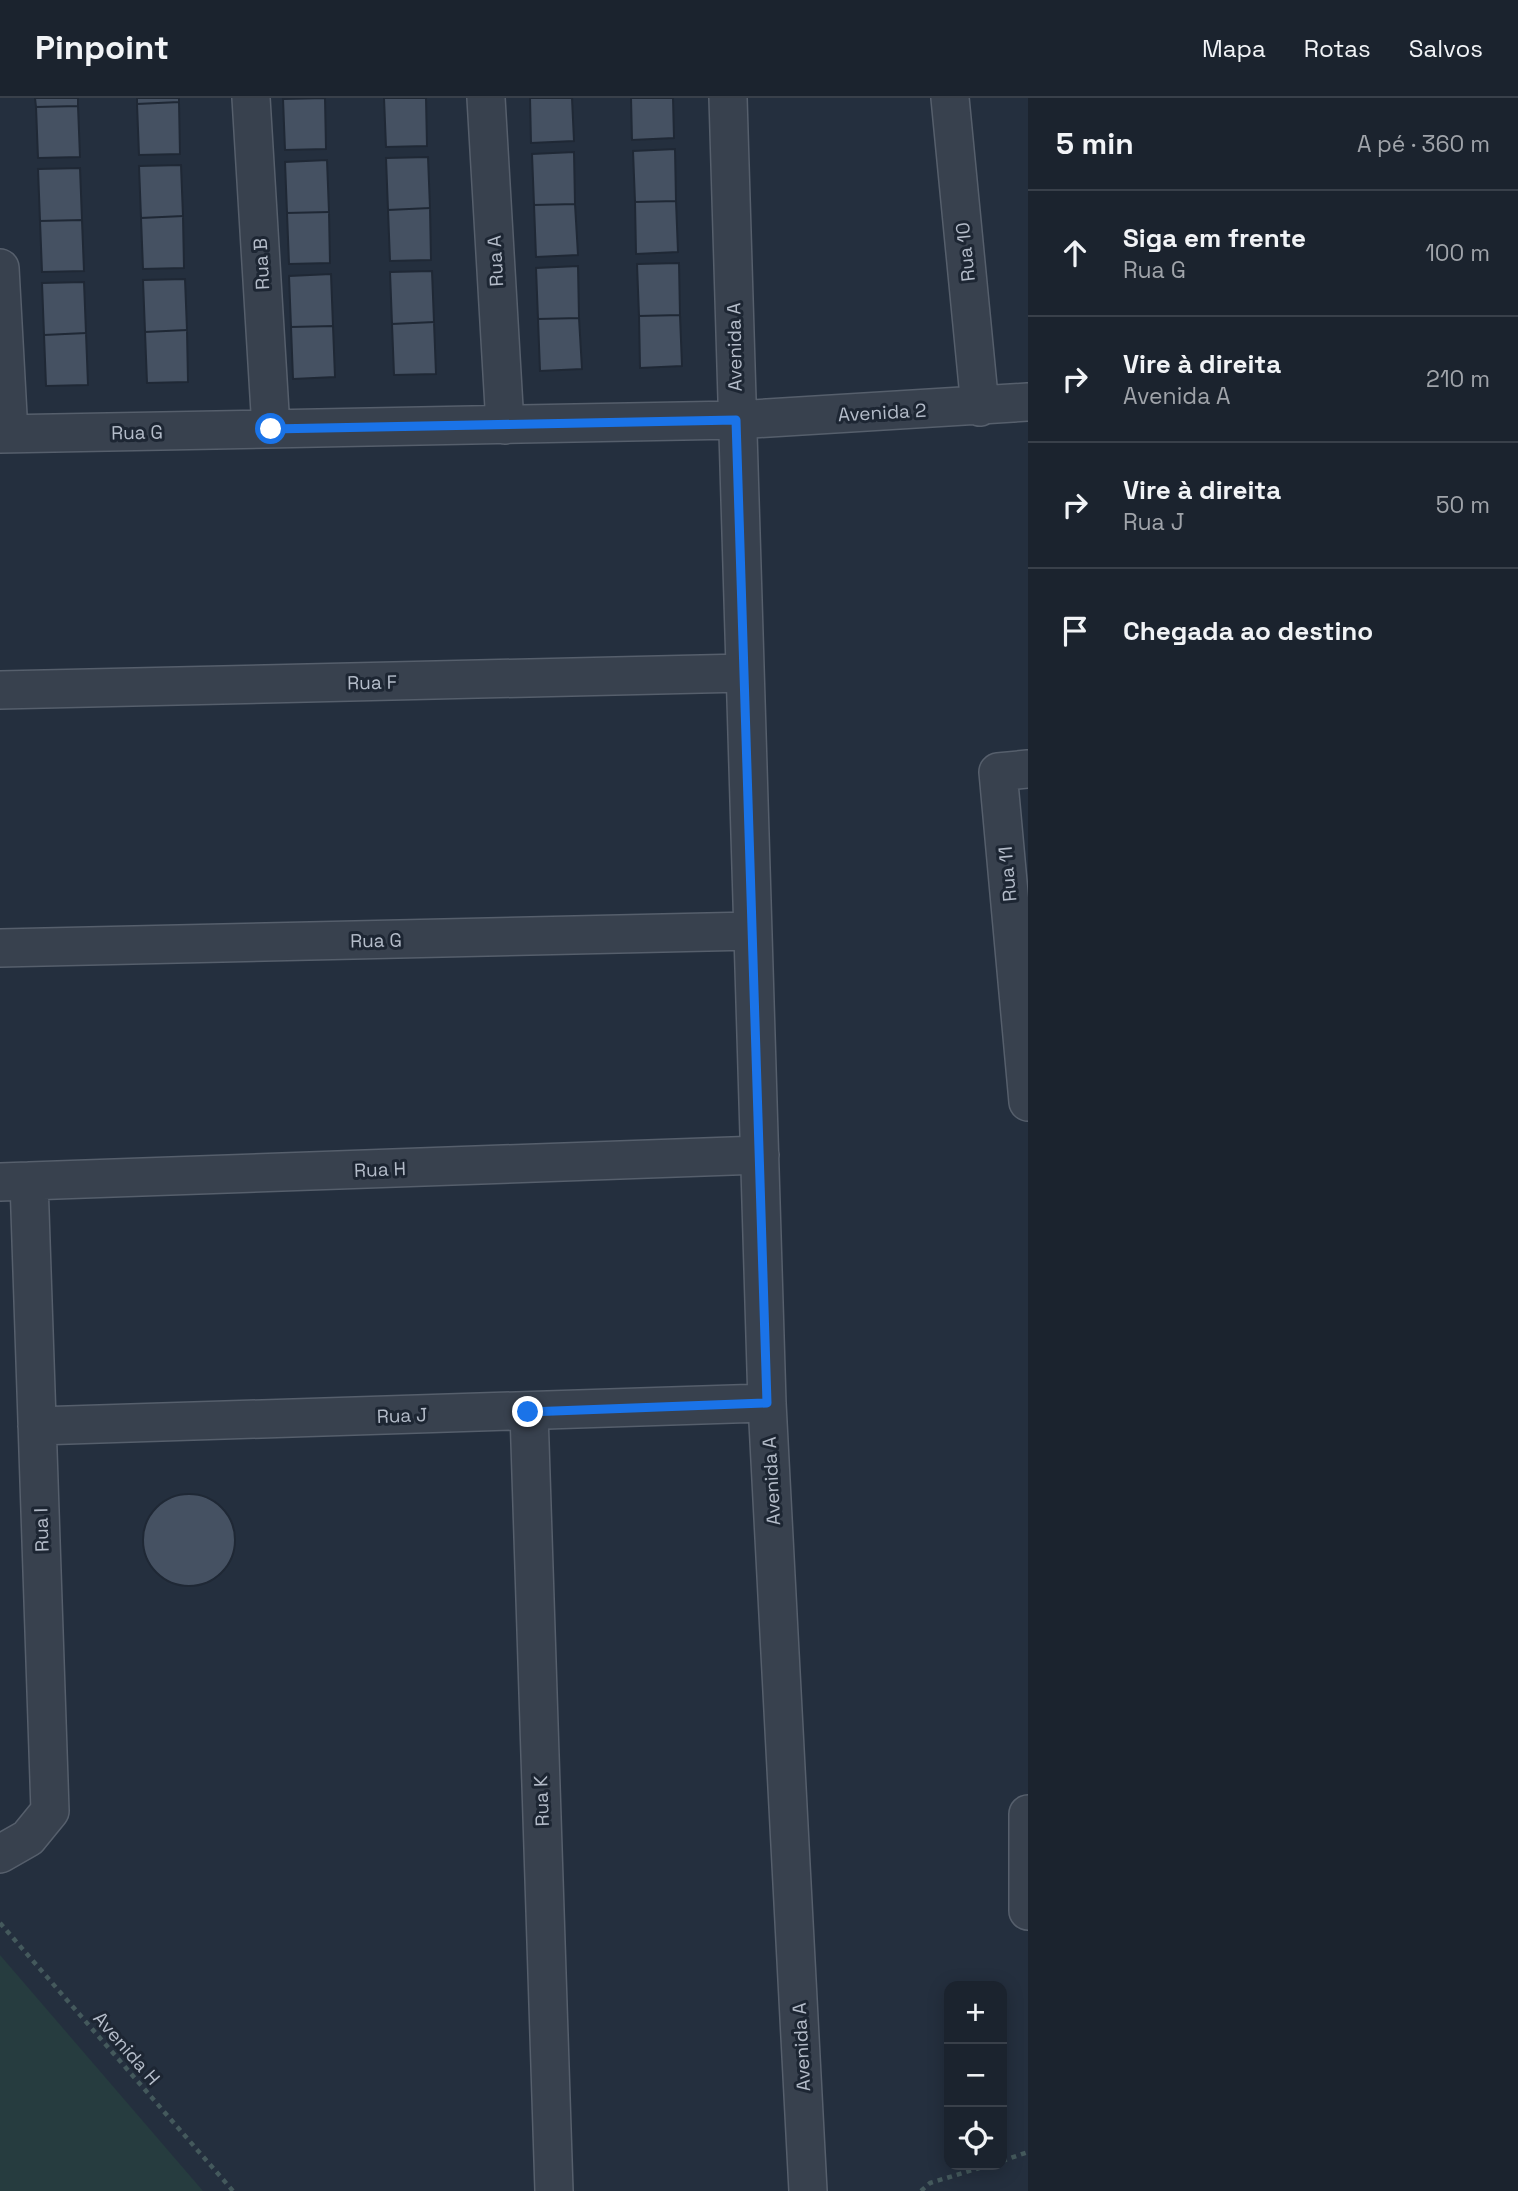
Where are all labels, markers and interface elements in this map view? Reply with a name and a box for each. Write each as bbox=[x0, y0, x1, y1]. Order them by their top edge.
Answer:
text: Pinpoint bbox=[35, 27, 169, 69]
text: Mapa bbox=[1202, 33, 1266, 64]
text: Rotas bbox=[1304, 33, 1371, 64]
text: Salvos bbox=[1409, 33, 1483, 64]
text: 5 min bbox=[1056, 124, 1134, 163]
text: A pé · 360 m bbox=[1357, 129, 1490, 159]
street label: Rua 10 bbox=[950, 221, 981, 283]
text: Siga em frente bbox=[1123, 221, 1306, 255]
icon: ahead bbox=[1056, 234, 1094, 272]
street label: Rua A bbox=[482, 235, 509, 287]
street label: Rua B bbox=[248, 237, 275, 291]
text: 100 m bbox=[1425, 238, 1490, 268]
text: Rua G bbox=[1123, 255, 1186, 285]
street label: Avenida A bbox=[721, 302, 748, 392]
text: Vire à direita bbox=[1123, 347, 1281, 381]
icon: right bbox=[1056, 360, 1094, 398]
text: 210 m bbox=[1426, 364, 1490, 394]
text: Avenida A bbox=[1123, 381, 1231, 411]
street label: Avenida 2 bbox=[837, 398, 927, 427]
route start bbox=[255, 413, 286, 444]
street label: Rua G bbox=[111, 420, 163, 445]
text: Vire à direita bbox=[1123, 473, 1281, 507]
icon: right bbox=[1056, 486, 1094, 524]
text: 50 m bbox=[1436, 490, 1490, 520]
text: Rua J bbox=[1123, 507, 1184, 537]
icon: arrive bbox=[1056, 612, 1094, 650]
text: Chegada ao destino bbox=[1123, 614, 1373, 648]
street label: Rua F bbox=[347, 670, 397, 695]
street label: Rua 11 bbox=[993, 845, 1022, 903]
street label: Rua G bbox=[350, 928, 402, 953]
street label: Rua H bbox=[354, 1156, 406, 1183]
route end bbox=[512, 1396, 543, 1427]
street label: Rua J bbox=[376, 1402, 428, 1429]
street label: Avenida A bbox=[757, 1436, 786, 1526]
street label: Rua I bbox=[28, 1508, 55, 1552]
street label: Rua K bbox=[528, 1775, 555, 1827]
map controls bbox=[944, 1981, 1007, 2170]
button: + bbox=[944, 1981, 1007, 2044]
street label: Avenida A bbox=[787, 2002, 816, 2092]
street label: Avenida H bbox=[88, 2006, 165, 2090]
button: − bbox=[944, 2044, 1007, 2107]
button: locate bbox=[944, 2107, 1007, 2170]

